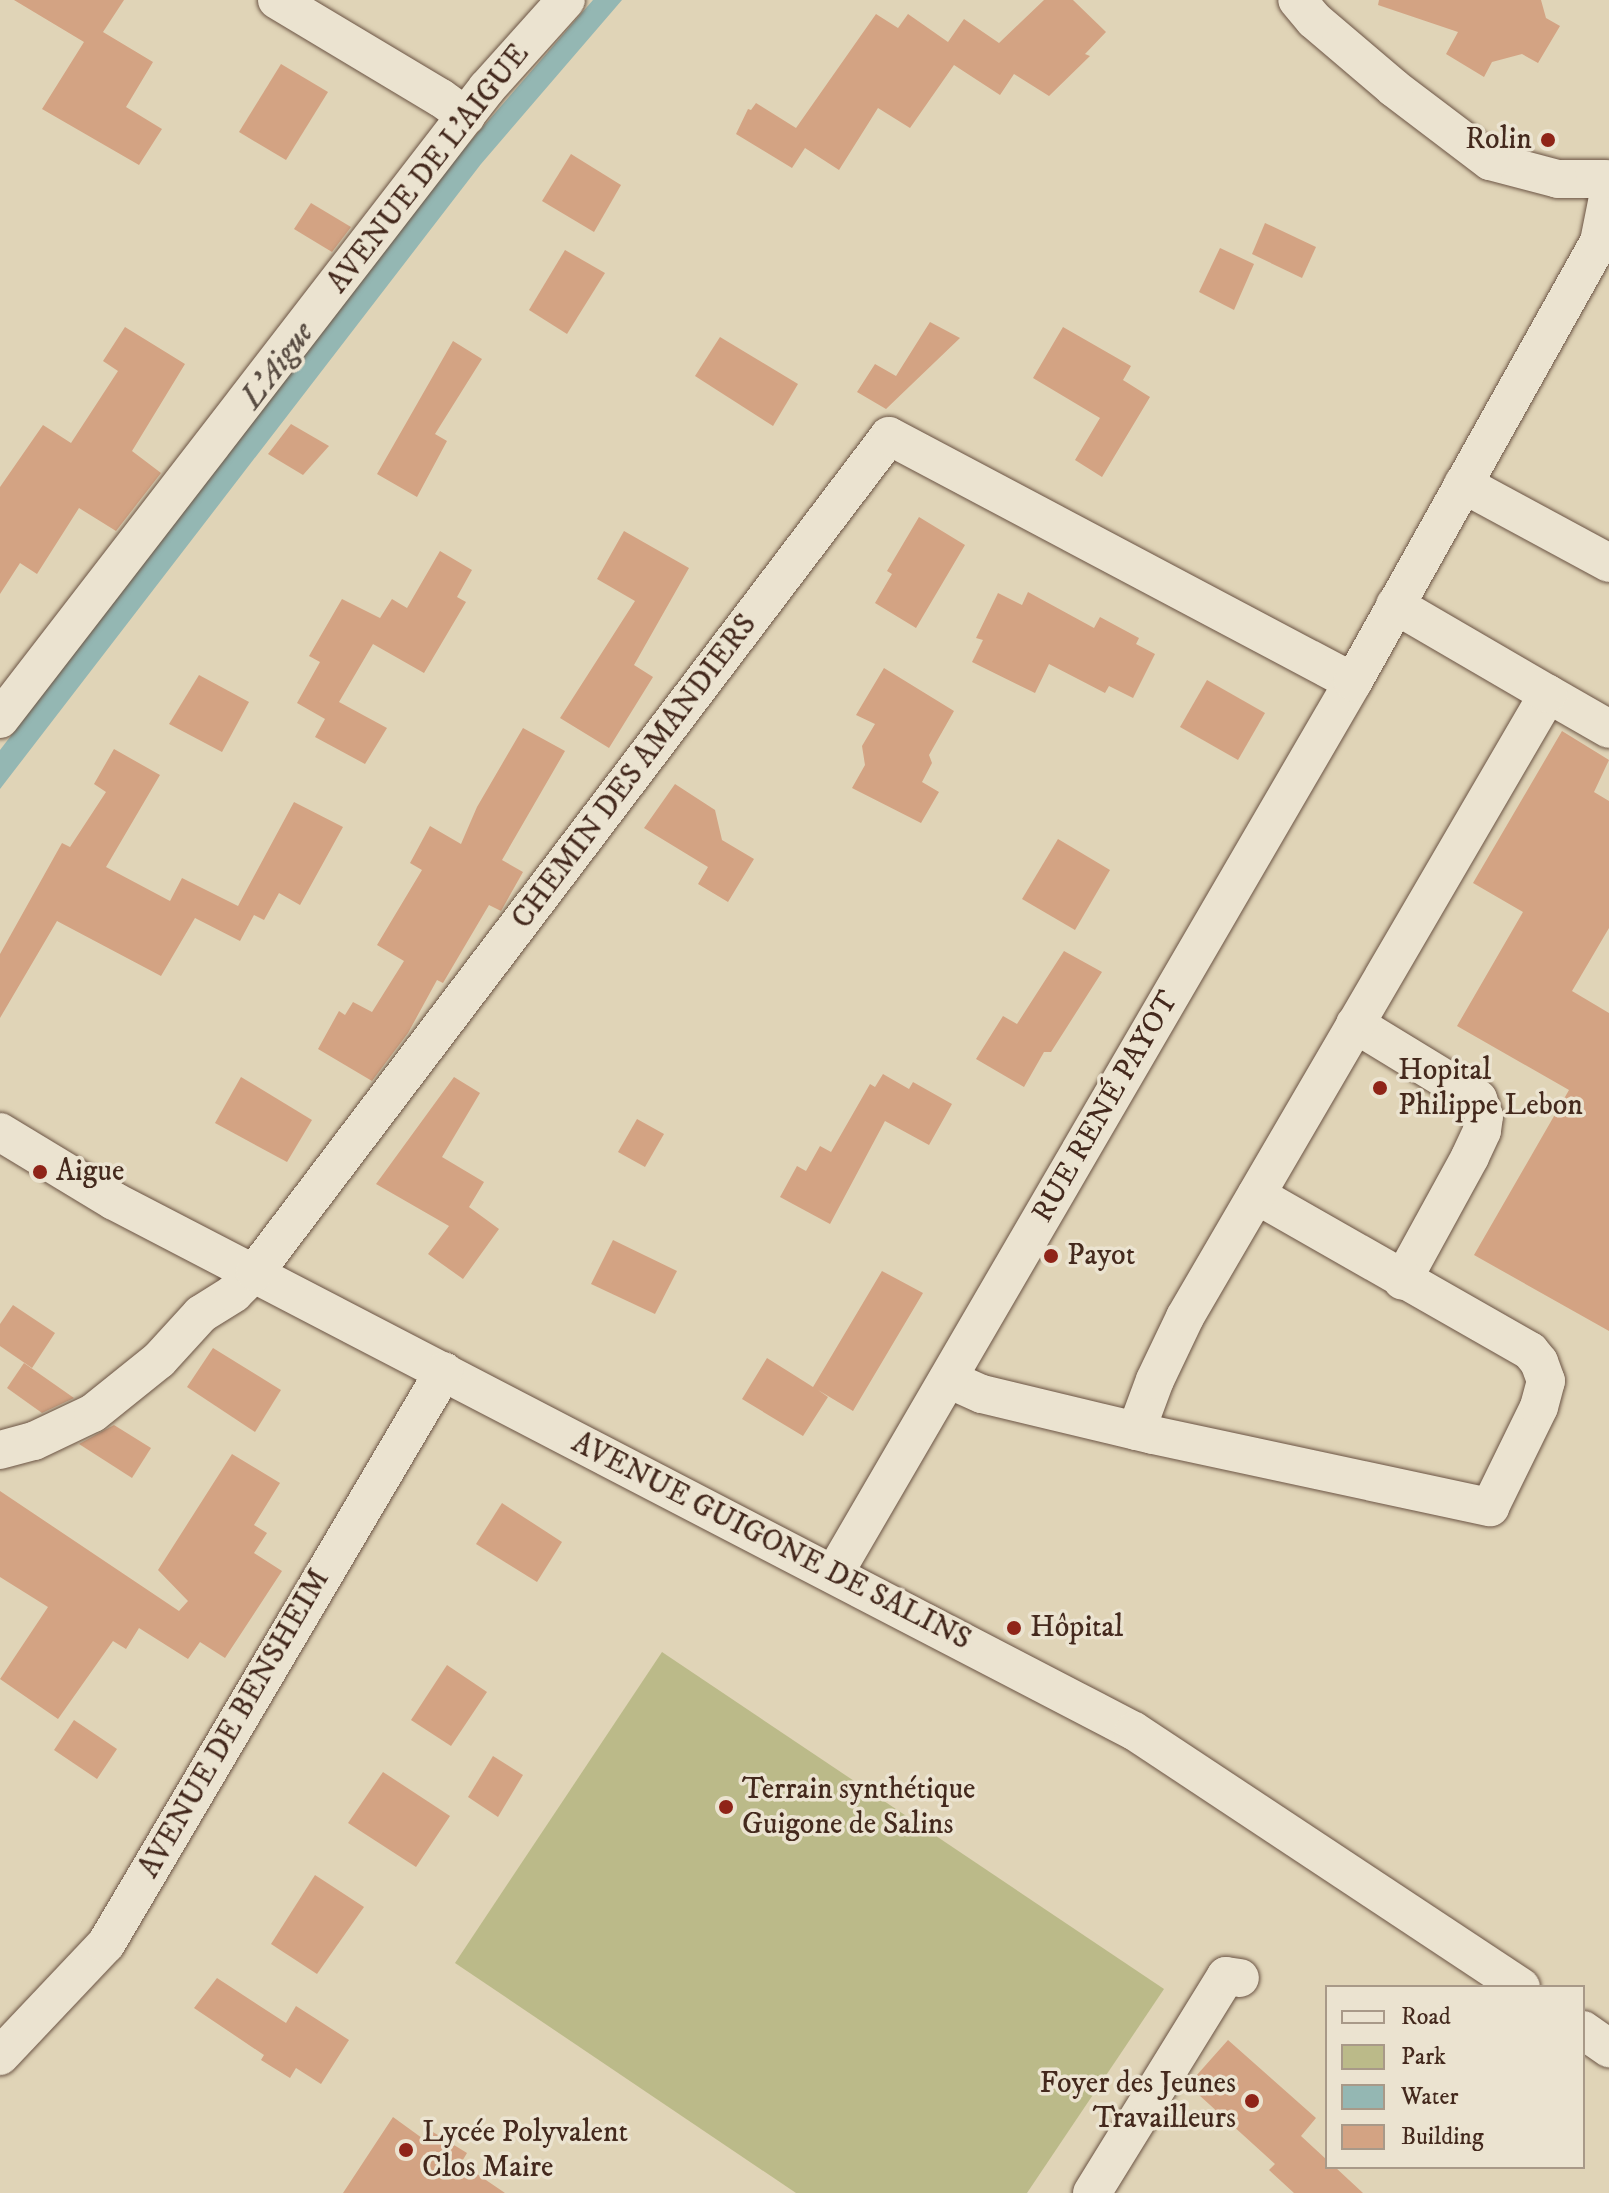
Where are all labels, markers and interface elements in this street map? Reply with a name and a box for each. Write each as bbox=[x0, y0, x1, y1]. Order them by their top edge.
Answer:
street label: AVENUE DE L'AIGUE bbox=[321, 37, 537, 301]
place label: Rolin bbox=[1465, 122, 1532, 158]
marker: Rolin bbox=[1539, 131, 1557, 149]
water label: L'Aigue bbox=[233, 315, 323, 417]
street label: CHEMIN DES AMANDIERS bbox=[505, 608, 765, 936]
street label: RUE RENÉ PAYOT bbox=[1025, 985, 1187, 1229]
place label: Hopital Philippe Lebon bbox=[1398, 1053, 1583, 1124]
marker: Hopital Philippe Lebon bbox=[1369, 1077, 1391, 1099]
place label: Aigue bbox=[56, 1154, 124, 1190]
marker: Aigue bbox=[31, 1163, 49, 1181]
place label: Payot bbox=[1067, 1238, 1135, 1274]
marker: Payot bbox=[1042, 1247, 1060, 1265]
street label: AVENUE GUIGONE DE SALINS bbox=[565, 1425, 977, 1659]
street label: AVENUE DE BENSHEIM bbox=[132, 1563, 338, 1885]
place label: Hôpital bbox=[1030, 1610, 1123, 1646]
marker: Hôpital bbox=[1005, 1619, 1023, 1637]
place label: Terrain synthétique Guigone de Salins bbox=[742, 1772, 976, 1842]
marker: Terrain synthétique Guigone de Salins bbox=[717, 1798, 735, 1816]
legend bbox=[1325, 1985, 1585, 2169]
text: Road bbox=[1401, 2002, 1451, 2032]
text: Park bbox=[1401, 2042, 1446, 2072]
place label: Foyer des Jeunes Travailleurs bbox=[1040, 2066, 1236, 2136]
text: Water bbox=[1401, 2082, 1458, 2112]
marker: Foyer des Jeunes Travailleurs bbox=[1243, 2092, 1261, 2110]
place label: Lycée Polyvalent Clos Maire bbox=[422, 2115, 628, 2186]
text: Building bbox=[1401, 2122, 1484, 2152]
marker: Lycée Polyvalent Clos Maire bbox=[397, 2141, 415, 2159]

